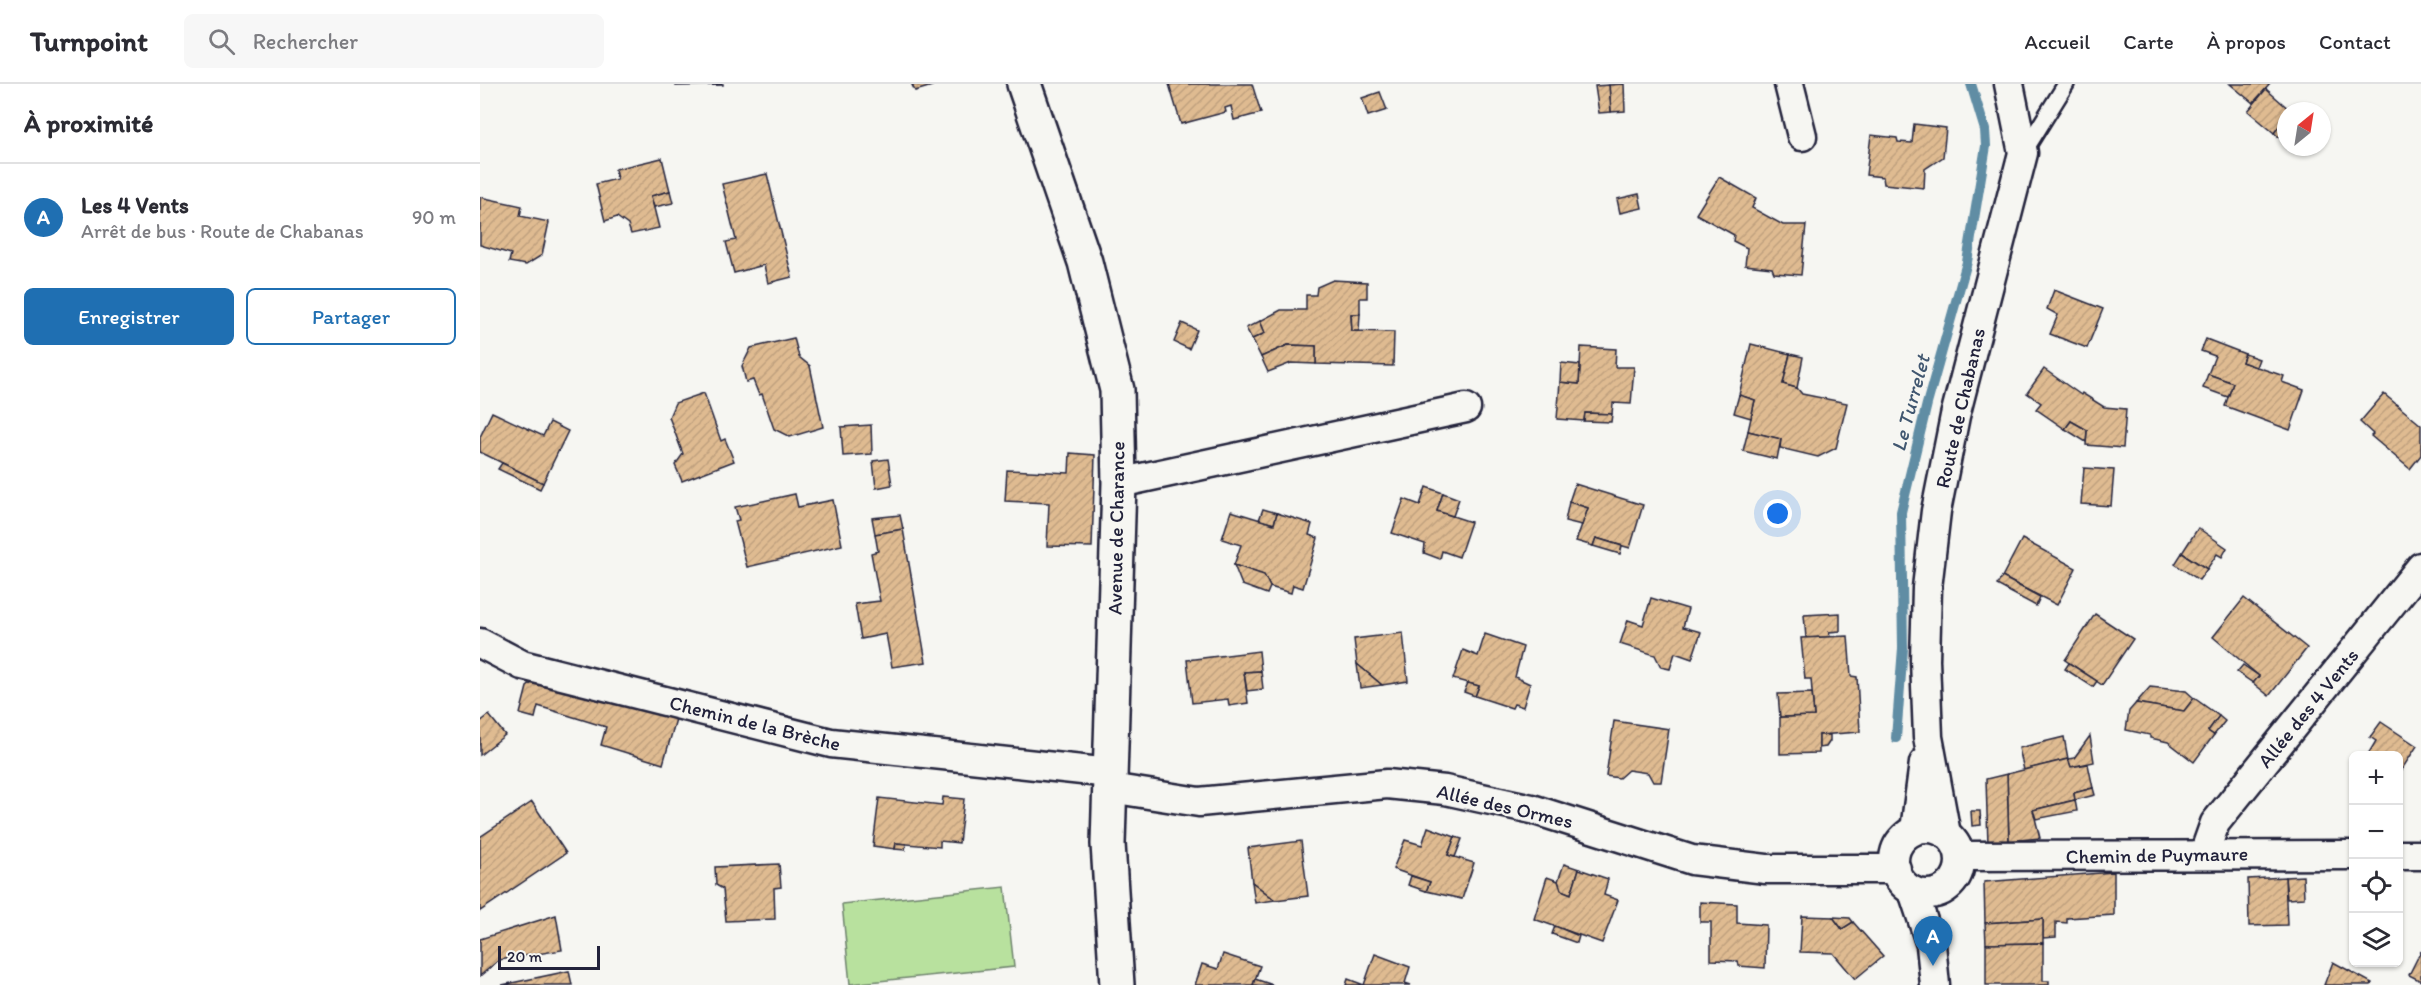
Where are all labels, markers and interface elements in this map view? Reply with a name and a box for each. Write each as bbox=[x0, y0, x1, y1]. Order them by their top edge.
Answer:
search box bbox=[184, 14, 604, 68]
text: Turnpoint bbox=[30, 24, 148, 58]
icon: search bbox=[205, 25, 238, 58]
text: Rechercher bbox=[253, 28, 358, 55]
text: Accueil bbox=[2025, 29, 2090, 54]
text: Carte bbox=[2123, 29, 2174, 54]
text: À propos bbox=[2207, 29, 2286, 54]
text: Contact bbox=[2319, 29, 2391, 54]
north arrow bbox=[2277, 102, 2331, 156]
text: À proximité bbox=[24, 107, 153, 139]
text: Les 4 Vents bbox=[81, 192, 189, 219]
text: A bbox=[37, 205, 50, 229]
text: 90 m bbox=[412, 205, 456, 229]
text: Arrêt de bus · Route de Chabanas bbox=[81, 219, 364, 243]
button: Enregistrer bbox=[24, 288, 234, 345]
button: Partager bbox=[246, 288, 456, 345]
street label: Route de Chabanas bbox=[1930, 326, 1990, 490]
water label: Le Turrelet bbox=[1885, 350, 1935, 454]
street label: Avenue de Charance bbox=[1102, 441, 1130, 615]
your location bbox=[1763, 499, 1792, 528]
street label: Allée des 4 Vents bbox=[2253, 643, 2363, 772]
street label: Chemin de la Brèche bbox=[667, 690, 843, 756]
map controls bbox=[2349, 751, 2403, 967]
button: + bbox=[2349, 751, 2403, 805]
street label: Allée des Ormes bbox=[1435, 779, 1575, 833]
button: − bbox=[2349, 805, 2403, 859]
street label: Chemin de Puymaure bbox=[2066, 841, 2248, 869]
button: locate bbox=[2349, 859, 2403, 913]
button: layers bbox=[2349, 913, 2403, 967]
pin: A bbox=[1914, 916, 1952, 966]
scale bar bbox=[498, 943, 600, 970]
text: 20 m bbox=[507, 947, 542, 966]

